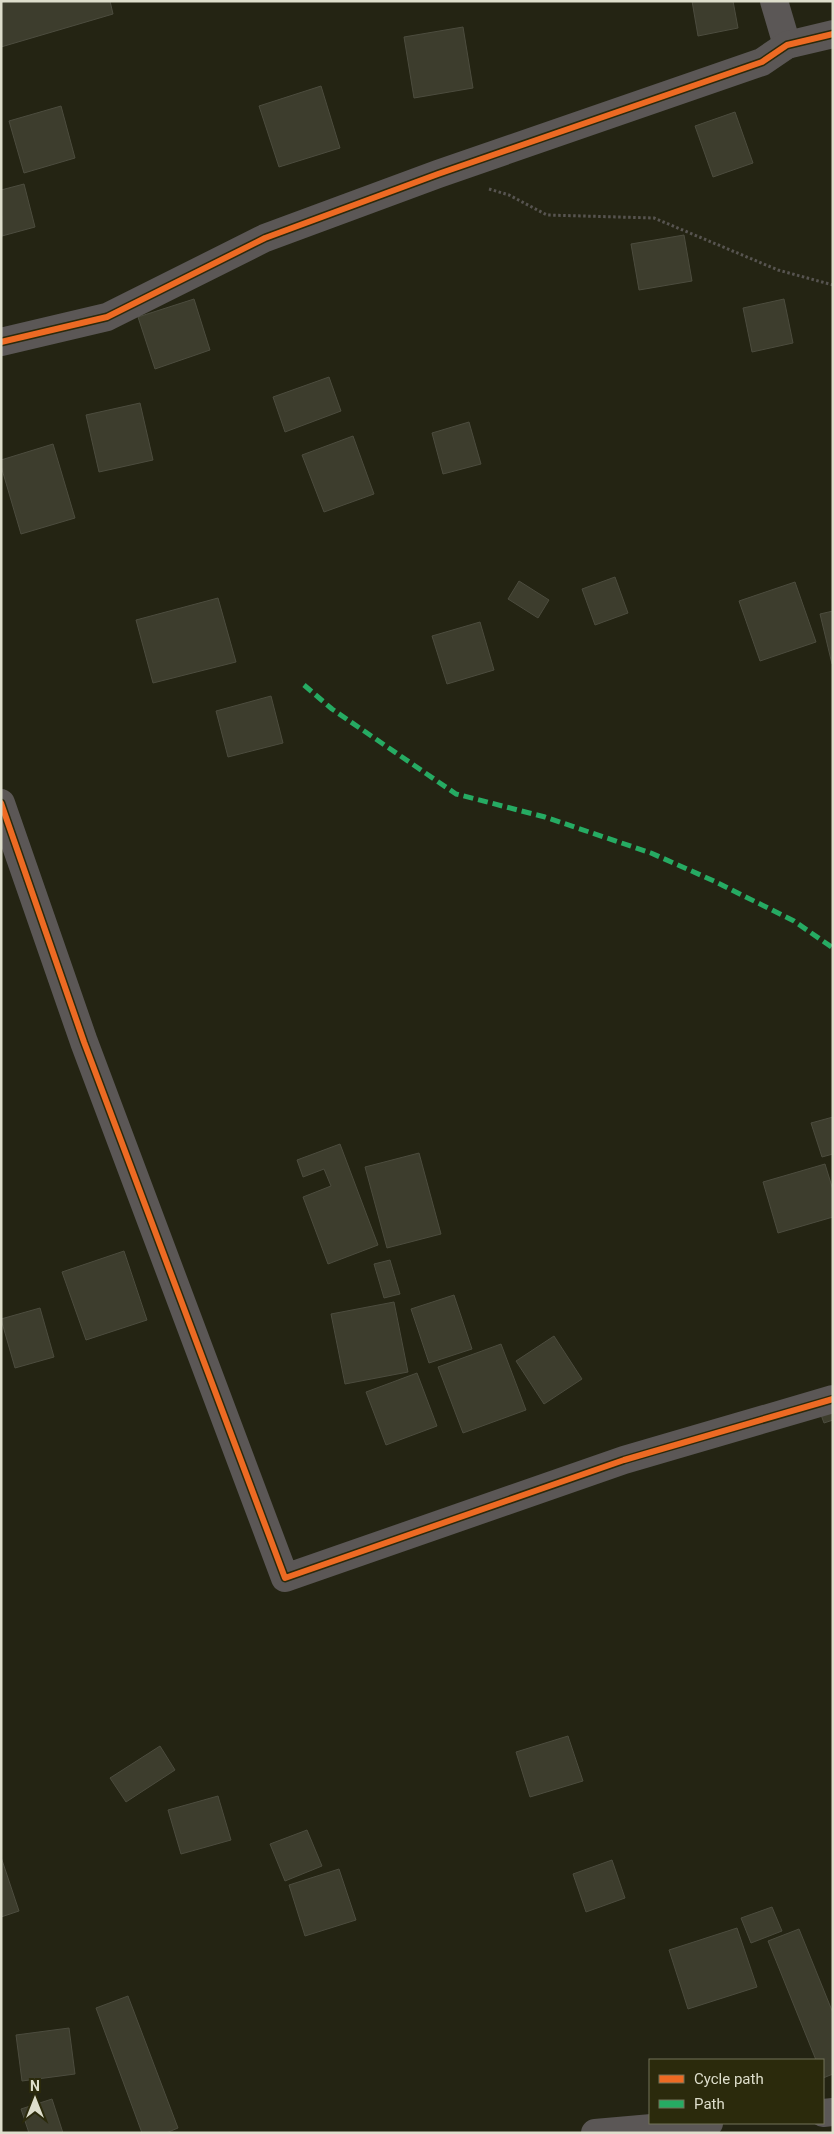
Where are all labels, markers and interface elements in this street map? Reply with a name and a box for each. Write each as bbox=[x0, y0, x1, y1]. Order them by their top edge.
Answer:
legend bbox=[649, 2059, 824, 2124]
text: Cycle path bbox=[694, 2070, 764, 2088]
north arrow bbox=[10, 2074, 60, 2124]
text: N bbox=[30, 2078, 40, 2094]
text: Path bbox=[694, 2095, 725, 2113]

